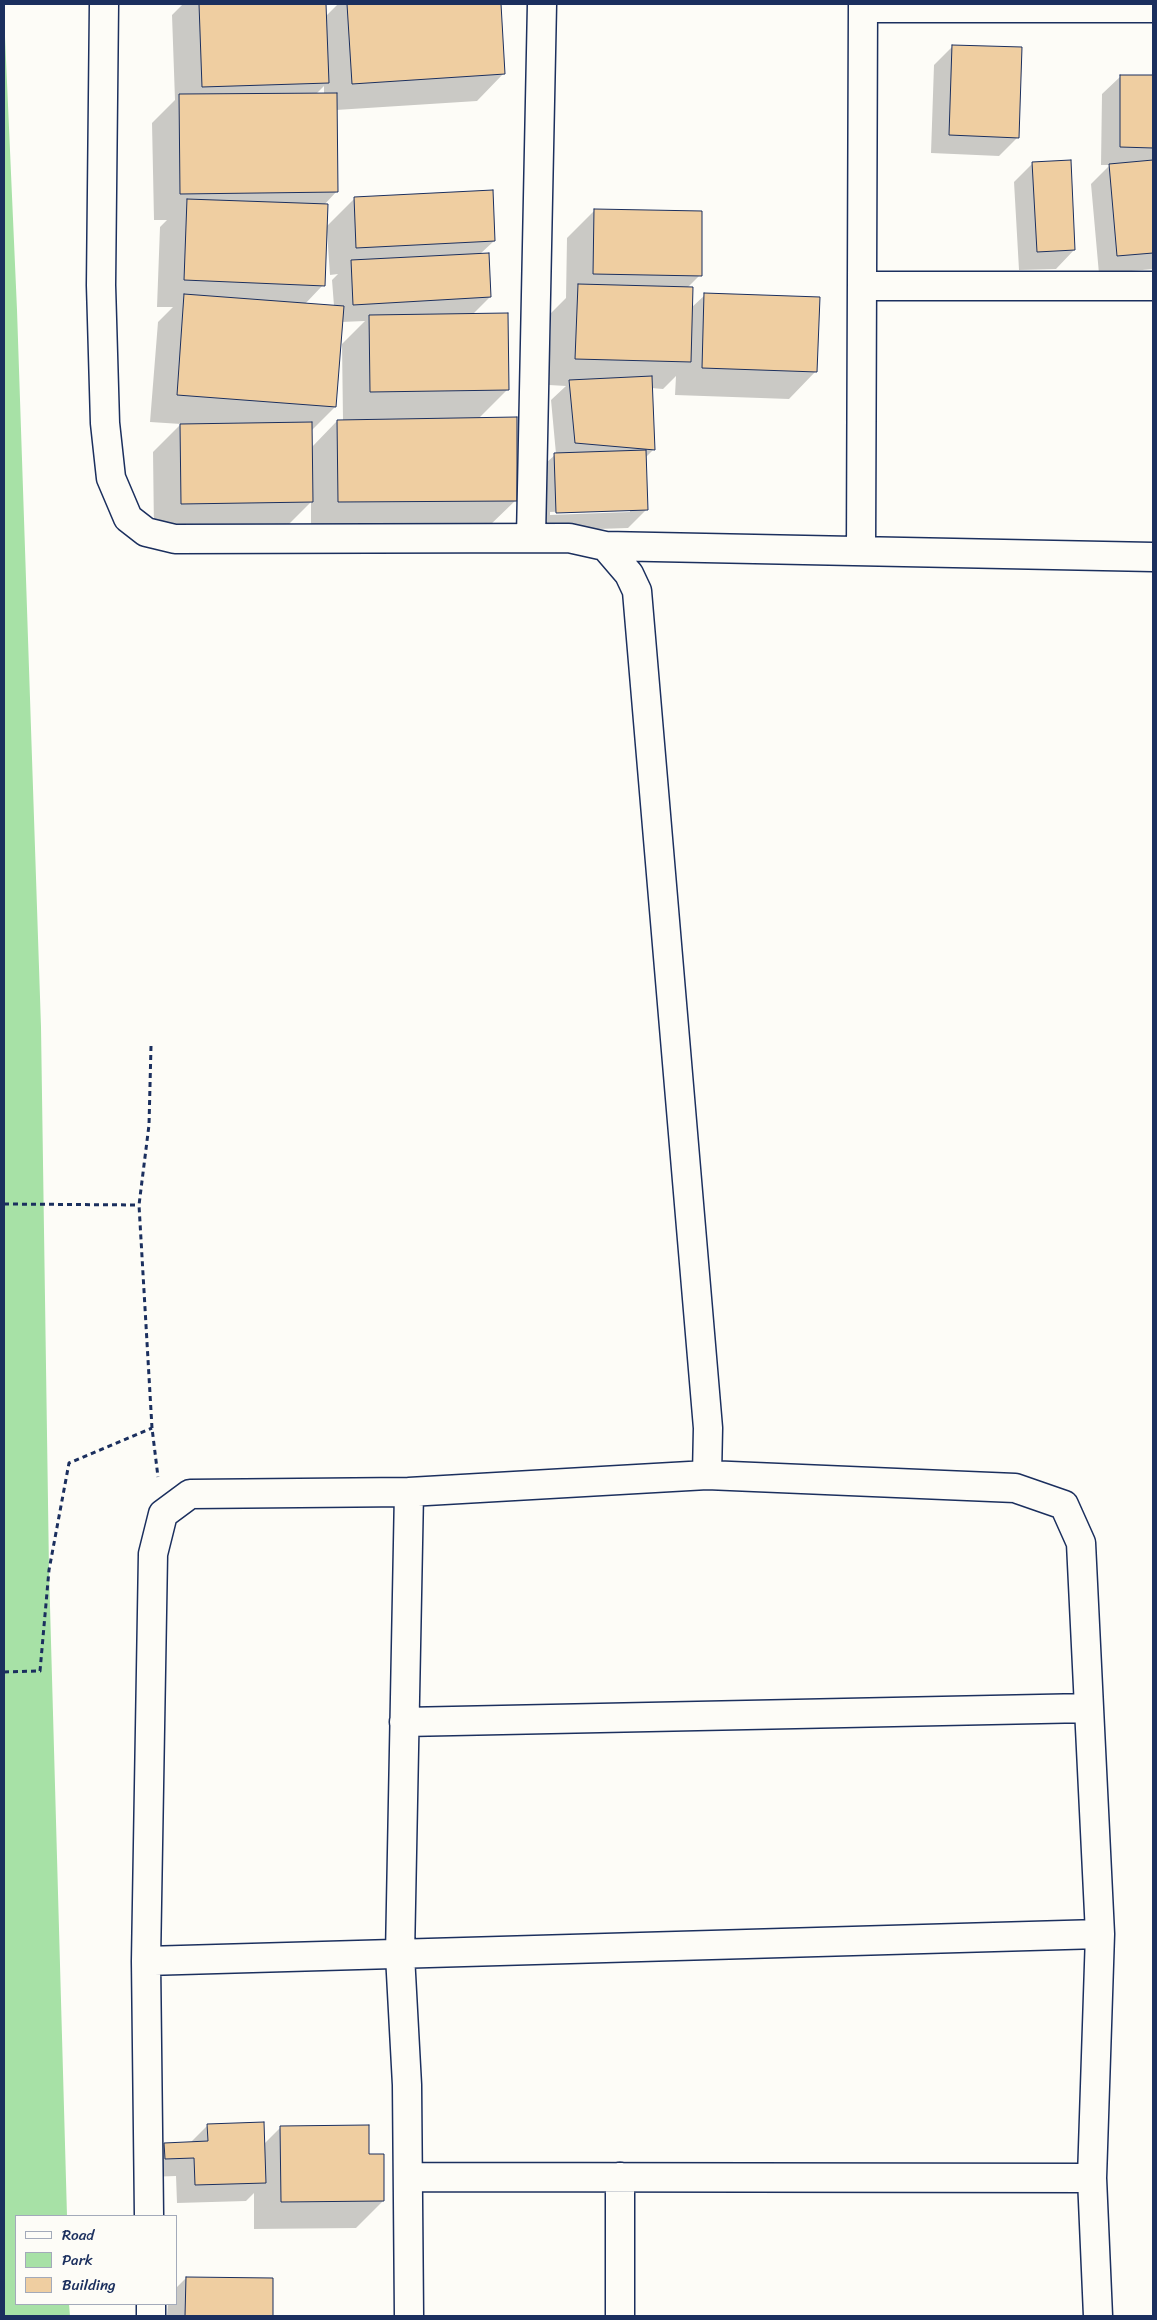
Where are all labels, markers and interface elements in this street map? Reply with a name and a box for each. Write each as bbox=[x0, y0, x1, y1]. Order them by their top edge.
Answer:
legend bbox=[15, 2215, 178, 2305]
text: Road bbox=[62, 2222, 94, 2248]
text: Park bbox=[62, 2247, 93, 2273]
text: Building bbox=[62, 2272, 116, 2298]

